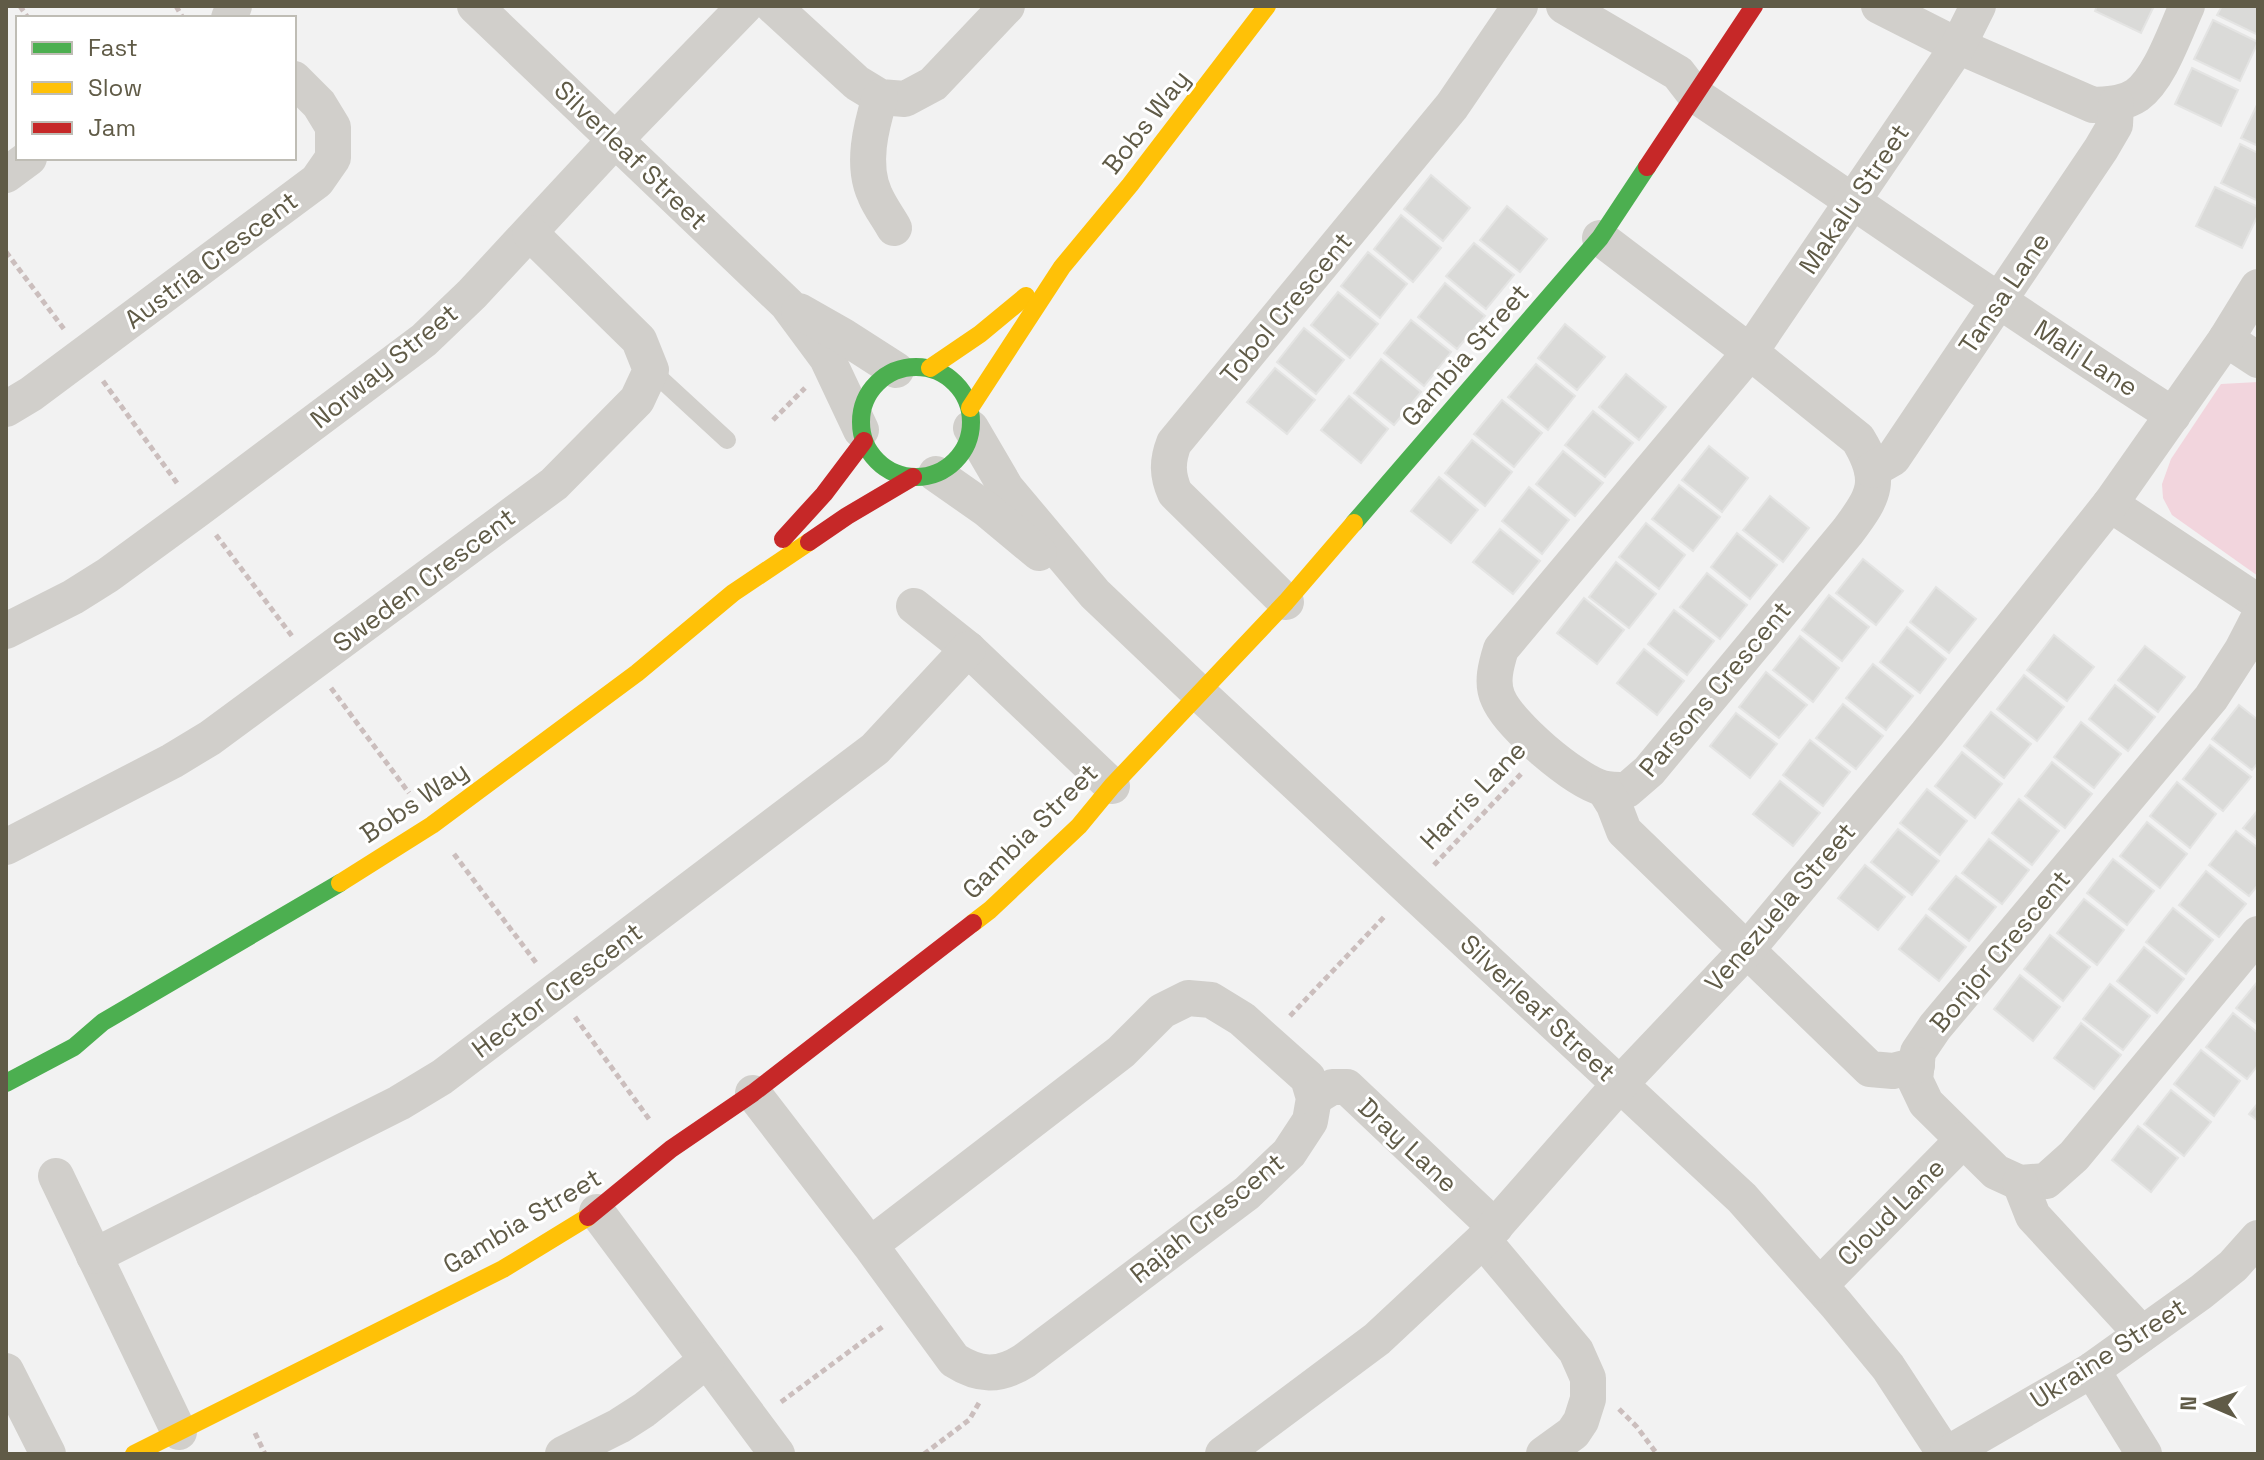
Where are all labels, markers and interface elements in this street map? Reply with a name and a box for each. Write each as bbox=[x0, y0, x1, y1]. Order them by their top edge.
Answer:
legend bbox=[16, 16, 296, 160]
text: Fast bbox=[88, 32, 138, 63]
street label: Bobs Way bbox=[1095, 63, 1197, 181]
text: Slow bbox=[88, 72, 142, 103]
street label: Silverleaf Street bbox=[547, 73, 715, 237]
text: Jam bbox=[88, 112, 136, 143]
street label: Makalu Street bbox=[1791, 117, 1917, 281]
street label: Austria Crescent bbox=[117, 184, 305, 336]
street label: Tobol Crescent bbox=[1212, 225, 1360, 391]
street label: Tansa Lane bbox=[1951, 226, 2057, 360]
street label: Gambia Street bbox=[1394, 276, 1536, 434]
street label: Norway Street bbox=[303, 296, 465, 436]
street label: Mali Lane bbox=[2028, 312, 2144, 404]
street label: Sweden Crescent bbox=[326, 500, 522, 660]
street label: Parsons Crescent bbox=[1631, 594, 1799, 784]
street label: Harris Lane bbox=[1413, 733, 1533, 857]
street label: Bobs Way bbox=[353, 753, 475, 851]
street label: Gambia Street bbox=[955, 756, 1105, 906]
street label: Venezuela Street bbox=[1697, 815, 1863, 999]
street label: Bonjor Crescent bbox=[1922, 863, 2078, 1039]
street label: Hector Crescent bbox=[465, 915, 649, 1065]
street label: Silverleaf Street bbox=[1453, 927, 1623, 1089]
street label: Dray Lane bbox=[1351, 1090, 1465, 1200]
street label: Rajah Crescent bbox=[1123, 1145, 1291, 1291]
street label: Cloud Lane bbox=[1830, 1151, 1952, 1273]
street label: Gambia Street bbox=[437, 1160, 607, 1282]
street label: Ukraine Street bbox=[2023, 1290, 2193, 1416]
north arrow bbox=[2168, 1364, 2248, 1444]
text: N bbox=[2174, 1395, 2202, 1411]

